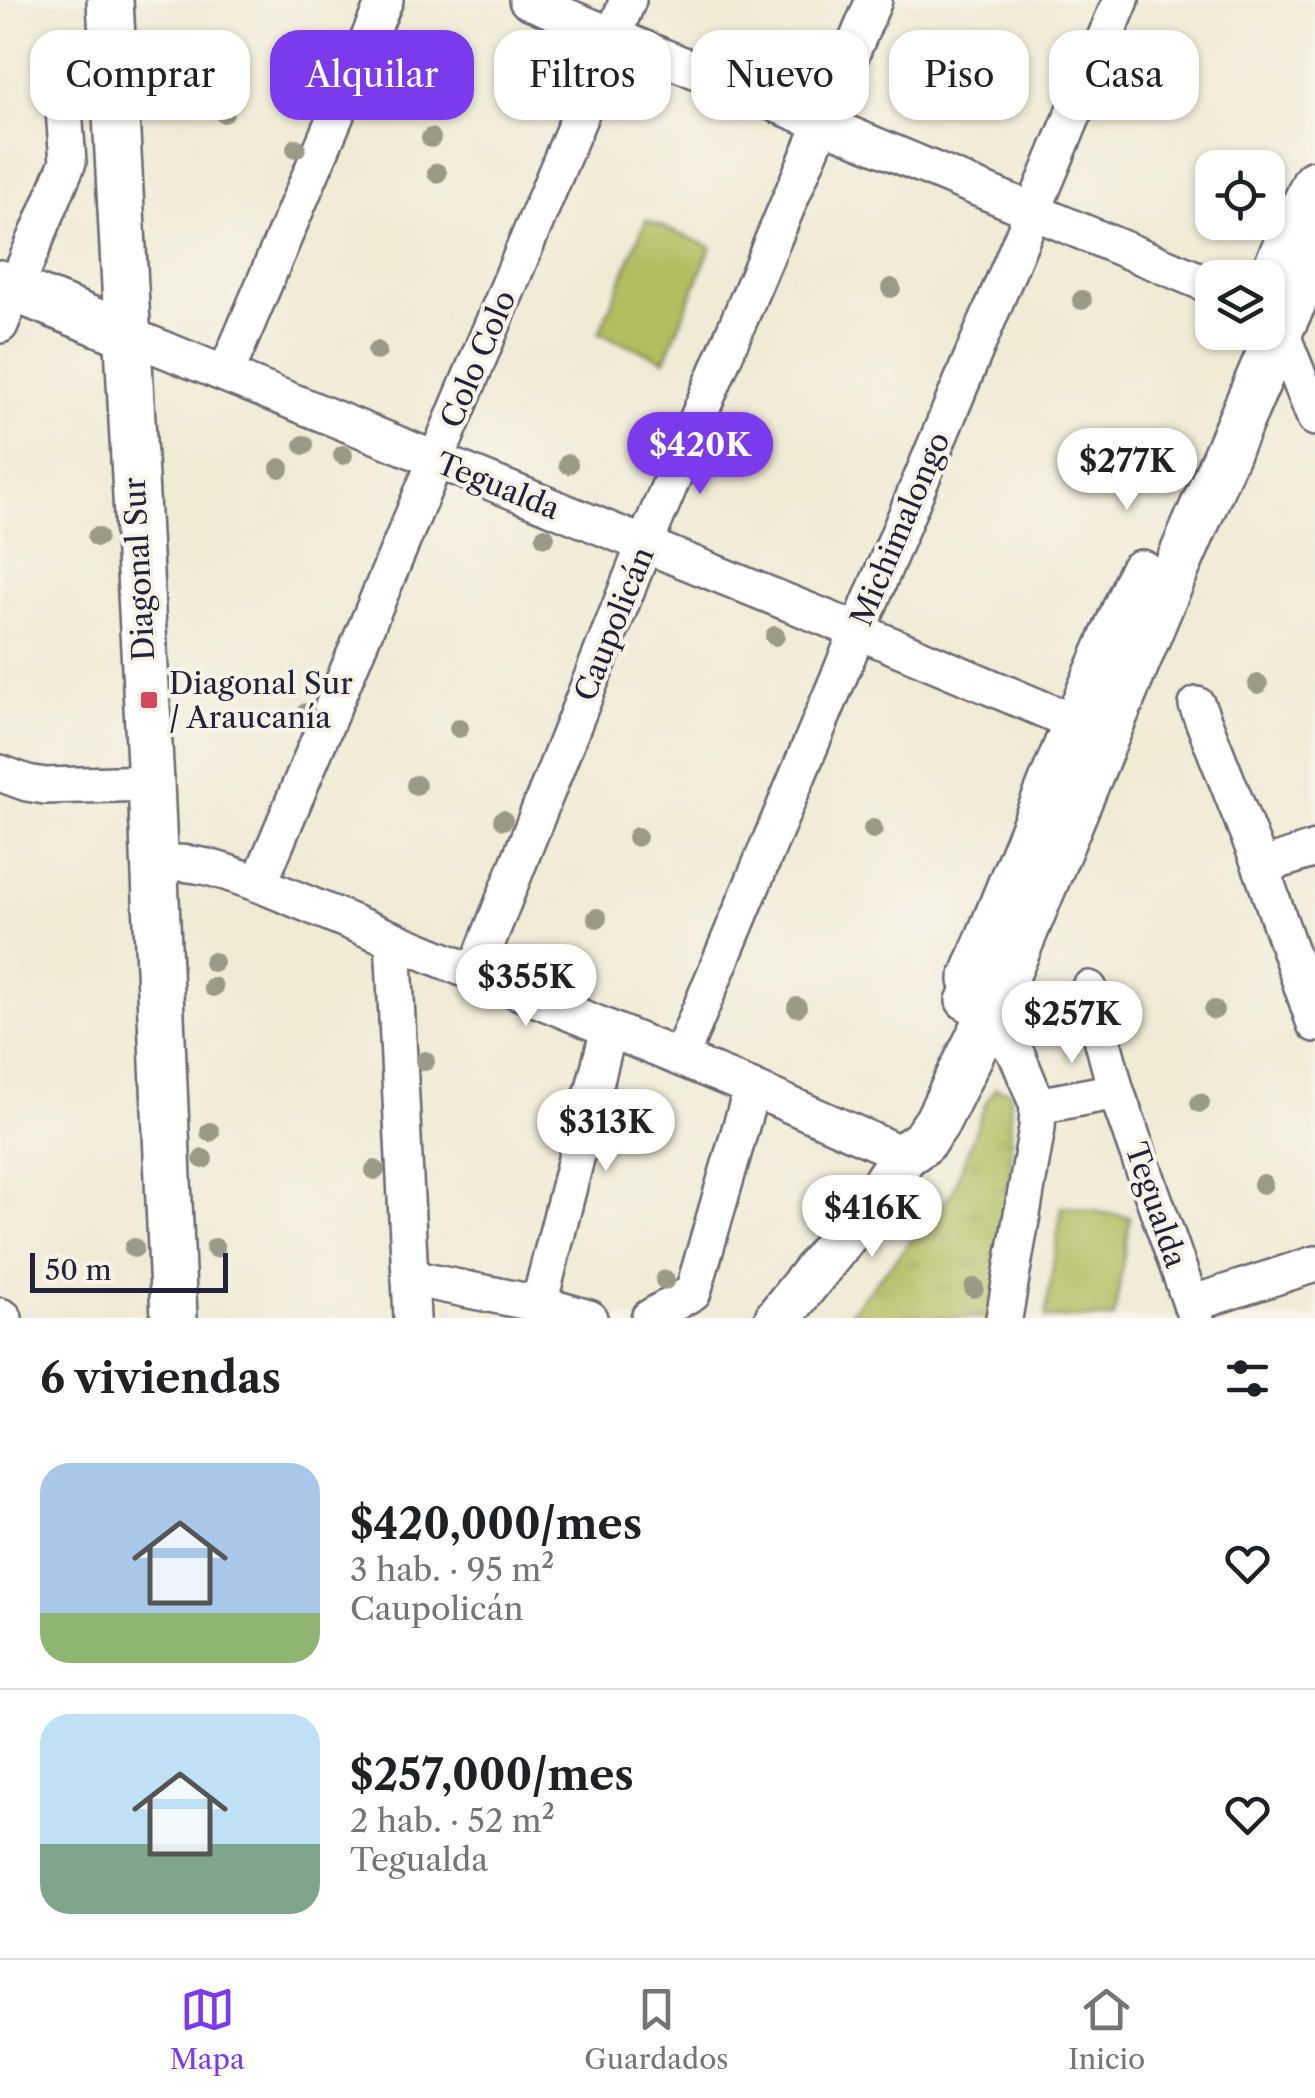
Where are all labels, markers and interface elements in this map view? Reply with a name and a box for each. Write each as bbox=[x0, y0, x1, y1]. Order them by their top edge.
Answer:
chip: Comprar bbox=[30, 30, 250, 120]
chip: Alquilar bbox=[270, 30, 474, 120]
chip: Filtros bbox=[494, 30, 671, 120]
chip: Nuevo bbox=[691, 30, 869, 120]
chip: Piso bbox=[889, 30, 1029, 120]
chip: Casa bbox=[1049, 30, 1199, 120]
map controls bbox=[1195, 150, 1285, 350]
button: locate bbox=[1195, 150, 1285, 240]
button: layers bbox=[1195, 260, 1285, 350]
street label: Colo Colo bbox=[433, 285, 523, 433]
pin: $420K bbox=[630, 412, 770, 497]
text: $420K bbox=[649, 425, 751, 464]
street label: Michimalongo bbox=[843, 426, 957, 632]
pin: $277K bbox=[1057, 428, 1197, 513]
text: $277K bbox=[1079, 441, 1175, 480]
street label: Tegualda bbox=[431, 445, 565, 527]
street label: Diagonal Sur bbox=[116, 476, 162, 662]
street label: Caupolicán bbox=[566, 541, 662, 706]
place label: Diagonal Sur / Araucanía bbox=[169, 665, 353, 736]
marker: Diagonal Sur / Araucanía bbox=[138, 689, 160, 711]
pin: $355K bbox=[456, 944, 596, 1029]
text: $355K bbox=[478, 957, 574, 996]
pin: $257K bbox=[1002, 981, 1142, 1066]
text: $257K bbox=[1024, 994, 1120, 1033]
pin: $313K bbox=[536, 1089, 676, 1174]
text: $313K bbox=[559, 1102, 653, 1141]
street label: Tegualda bbox=[1117, 1138, 1195, 1272]
pin: $416K bbox=[802, 1175, 942, 1260]
text: $416K bbox=[824, 1188, 920, 1227]
scale bar bbox=[30, 1248, 228, 1292]
text: 50 m bbox=[45, 1253, 112, 1287]
icon: filters bbox=[1220, 1351, 1275, 1406]
text: 6 viviendas bbox=[40, 1352, 281, 1404]
text: $420,000/mes bbox=[350, 1498, 642, 1550]
icon: home bbox=[120, 1503, 240, 1623]
icon: heart bbox=[1220, 1536, 1275, 1591]
text: 3 hab. · 95 m² bbox=[350, 1550, 554, 1589]
text: Caupolicán bbox=[350, 1589, 524, 1628]
text: $257,000/mes bbox=[350, 1749, 634, 1801]
icon: home bbox=[120, 1754, 240, 1874]
icon: heart bbox=[1220, 1787, 1275, 1842]
text: 2 hab. · 52 m² bbox=[350, 1801, 555, 1840]
text: Tegualda bbox=[350, 1840, 488, 1879]
tab: Mapa bbox=[170, 1982, 245, 2076]
tab: Guardados bbox=[584, 1982, 729, 2076]
tab: Inicio bbox=[1068, 1982, 1145, 2076]

